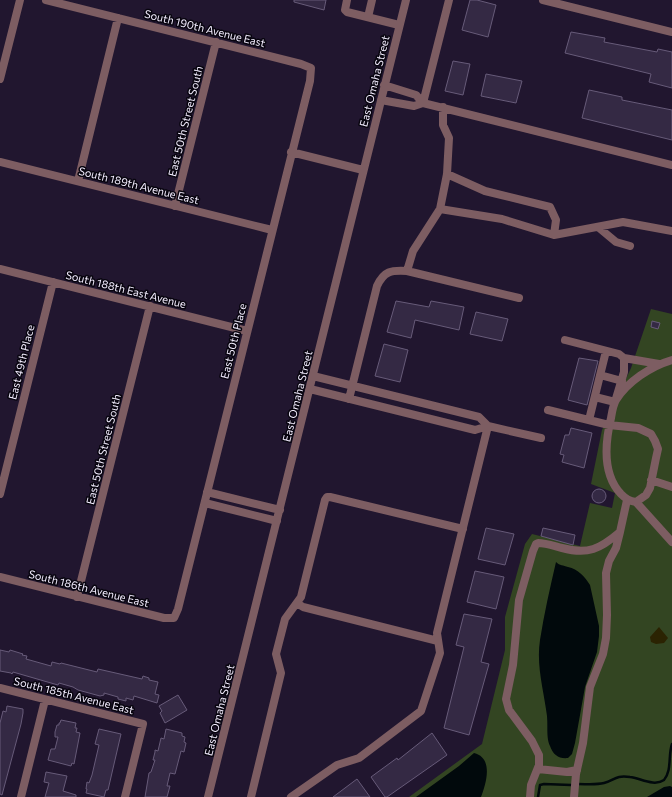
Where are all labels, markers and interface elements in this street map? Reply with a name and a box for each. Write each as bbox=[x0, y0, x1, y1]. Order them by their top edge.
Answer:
street label: South 190th Avenue East bbox=[143, 7, 267, 49]
street label: East Omaha Street bbox=[356, 34, 392, 128]
street label: East 50th Street South bbox=[165, 64, 205, 178]
street label: South 189th Avenue East bbox=[77, 164, 201, 206]
street label: South 188th East Avenue bbox=[64, 268, 188, 310]
street label: East 50th Place bbox=[217, 302, 249, 380]
street label: East 49th Place bbox=[5, 323, 37, 401]
street label: East Omaha Street bbox=[279, 349, 315, 443]
street label: East 50th Street South bbox=[83, 392, 123, 506]
street label: South 186th Avenue East bbox=[27, 567, 151, 609]
street label: East Omaha Street bbox=[201, 663, 237, 757]
street label: South 185th Avenue East bbox=[13, 674, 136, 716]

